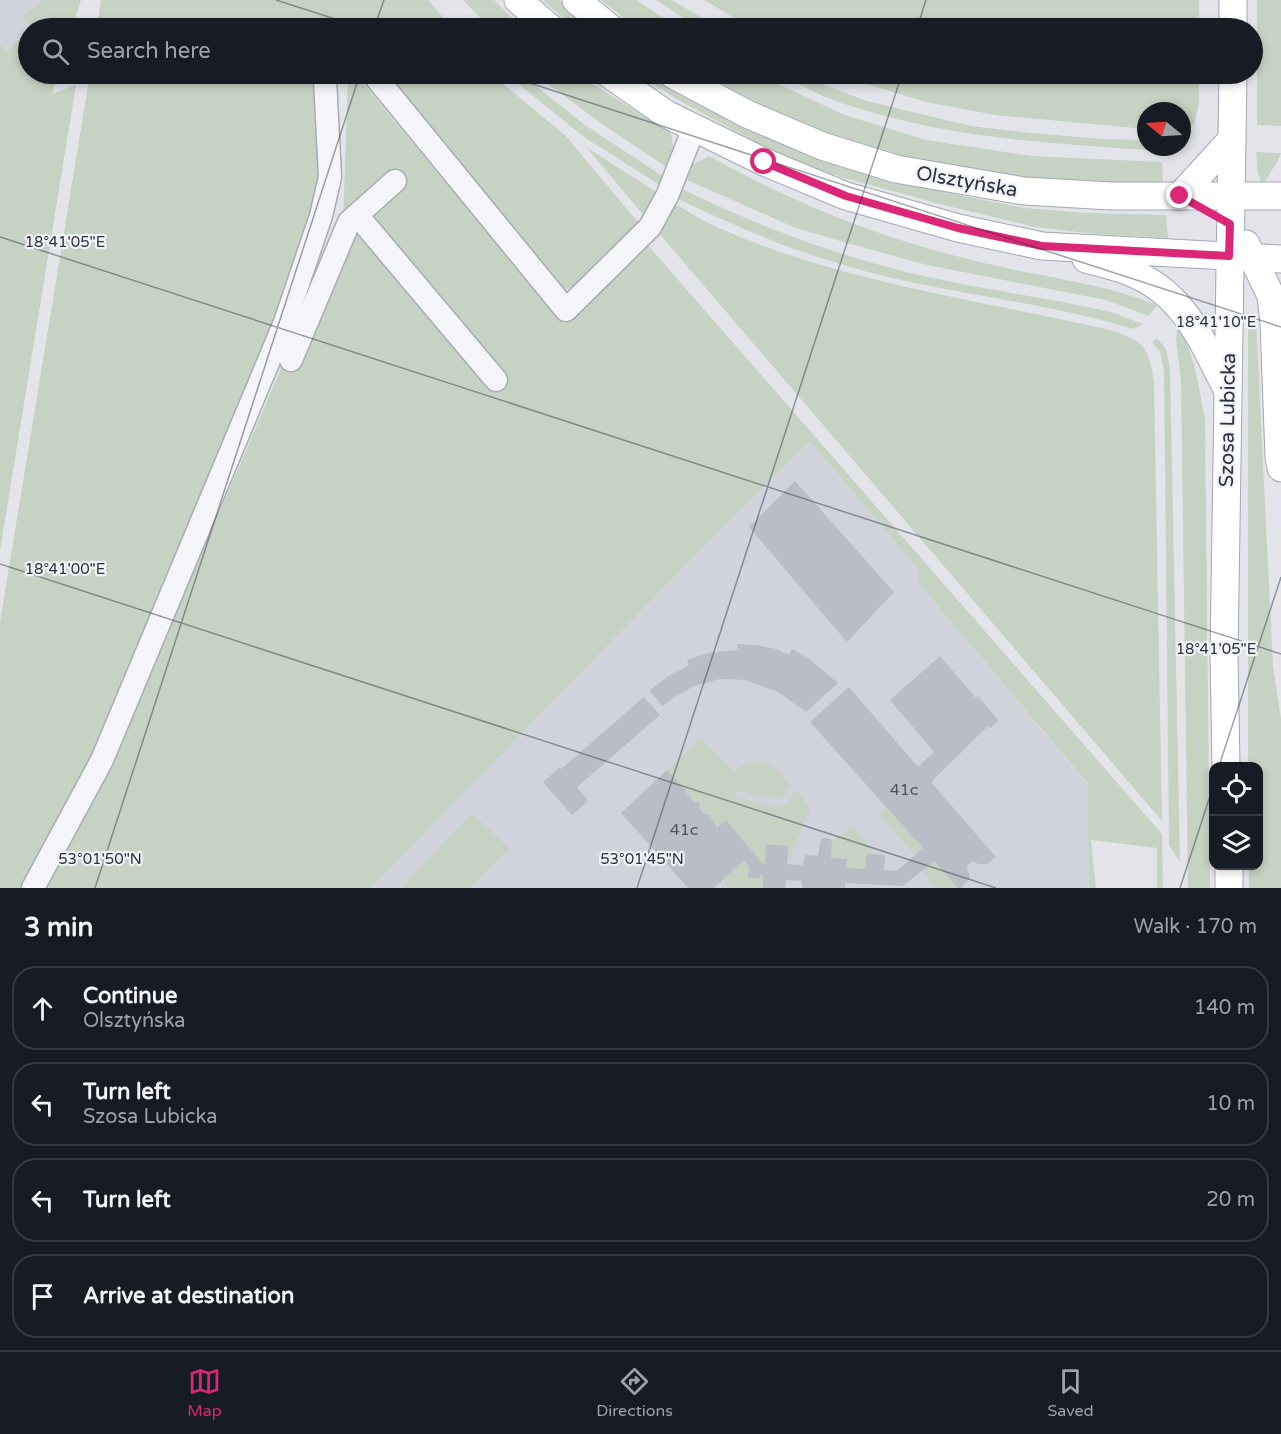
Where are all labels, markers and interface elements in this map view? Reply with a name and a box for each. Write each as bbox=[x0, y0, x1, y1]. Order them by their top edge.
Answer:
search box bbox=[18, 18, 1263, 84]
icon: search bbox=[39, 35, 72, 68]
text: Search here bbox=[87, 38, 211, 64]
north arrow bbox=[1137, 102, 1191, 156]
route start bbox=[750, 148, 776, 174]
street label: Olsztyńska bbox=[914, 161, 1019, 203]
route end bbox=[1166, 182, 1192, 208]
text: 18°41'05"E bbox=[25, 233, 105, 251]
text: 18°41'10"E bbox=[1176, 313, 1256, 331]
street label: Szosa Lubicka bbox=[1215, 353, 1241, 487]
text: 18°41'00"E bbox=[25, 560, 105, 578]
text: 18°41'05"E bbox=[1176, 640, 1256, 658]
map controls bbox=[1209, 762, 1263, 870]
button: locate bbox=[1209, 762, 1263, 816]
house number: 41c bbox=[890, 780, 918, 800]
button: layers bbox=[1209, 816, 1263, 870]
house number: 41c bbox=[670, 820, 698, 840]
text: 53°01'50"N bbox=[58, 850, 142, 868]
text: 53°01'45"N bbox=[600, 850, 684, 868]
text: 3 min bbox=[24, 912, 93, 943]
text: Walk · 170 m bbox=[1134, 915, 1257, 939]
text: Continue bbox=[83, 983, 178, 1009]
icon: ahead bbox=[26, 992, 59, 1025]
text: 140 m bbox=[1194, 996, 1255, 1020]
text: Olsztyńska bbox=[83, 1009, 186, 1033]
text: Turn left bbox=[83, 1079, 171, 1105]
icon: left bbox=[26, 1088, 59, 1121]
text: 10 m bbox=[1206, 1092, 1255, 1116]
text: Szosa Lubicka bbox=[83, 1105, 217, 1129]
icon: left bbox=[26, 1184, 59, 1217]
text: Turn left bbox=[83, 1187, 171, 1213]
text: 20 m bbox=[1206, 1188, 1255, 1212]
icon: arrive bbox=[26, 1280, 59, 1313]
text: Arrive at destination bbox=[83, 1283, 294, 1309]
tab: Map bbox=[187, 1365, 222, 1421]
tab: Directions bbox=[596, 1365, 673, 1421]
tab: Saved bbox=[1047, 1365, 1094, 1421]

